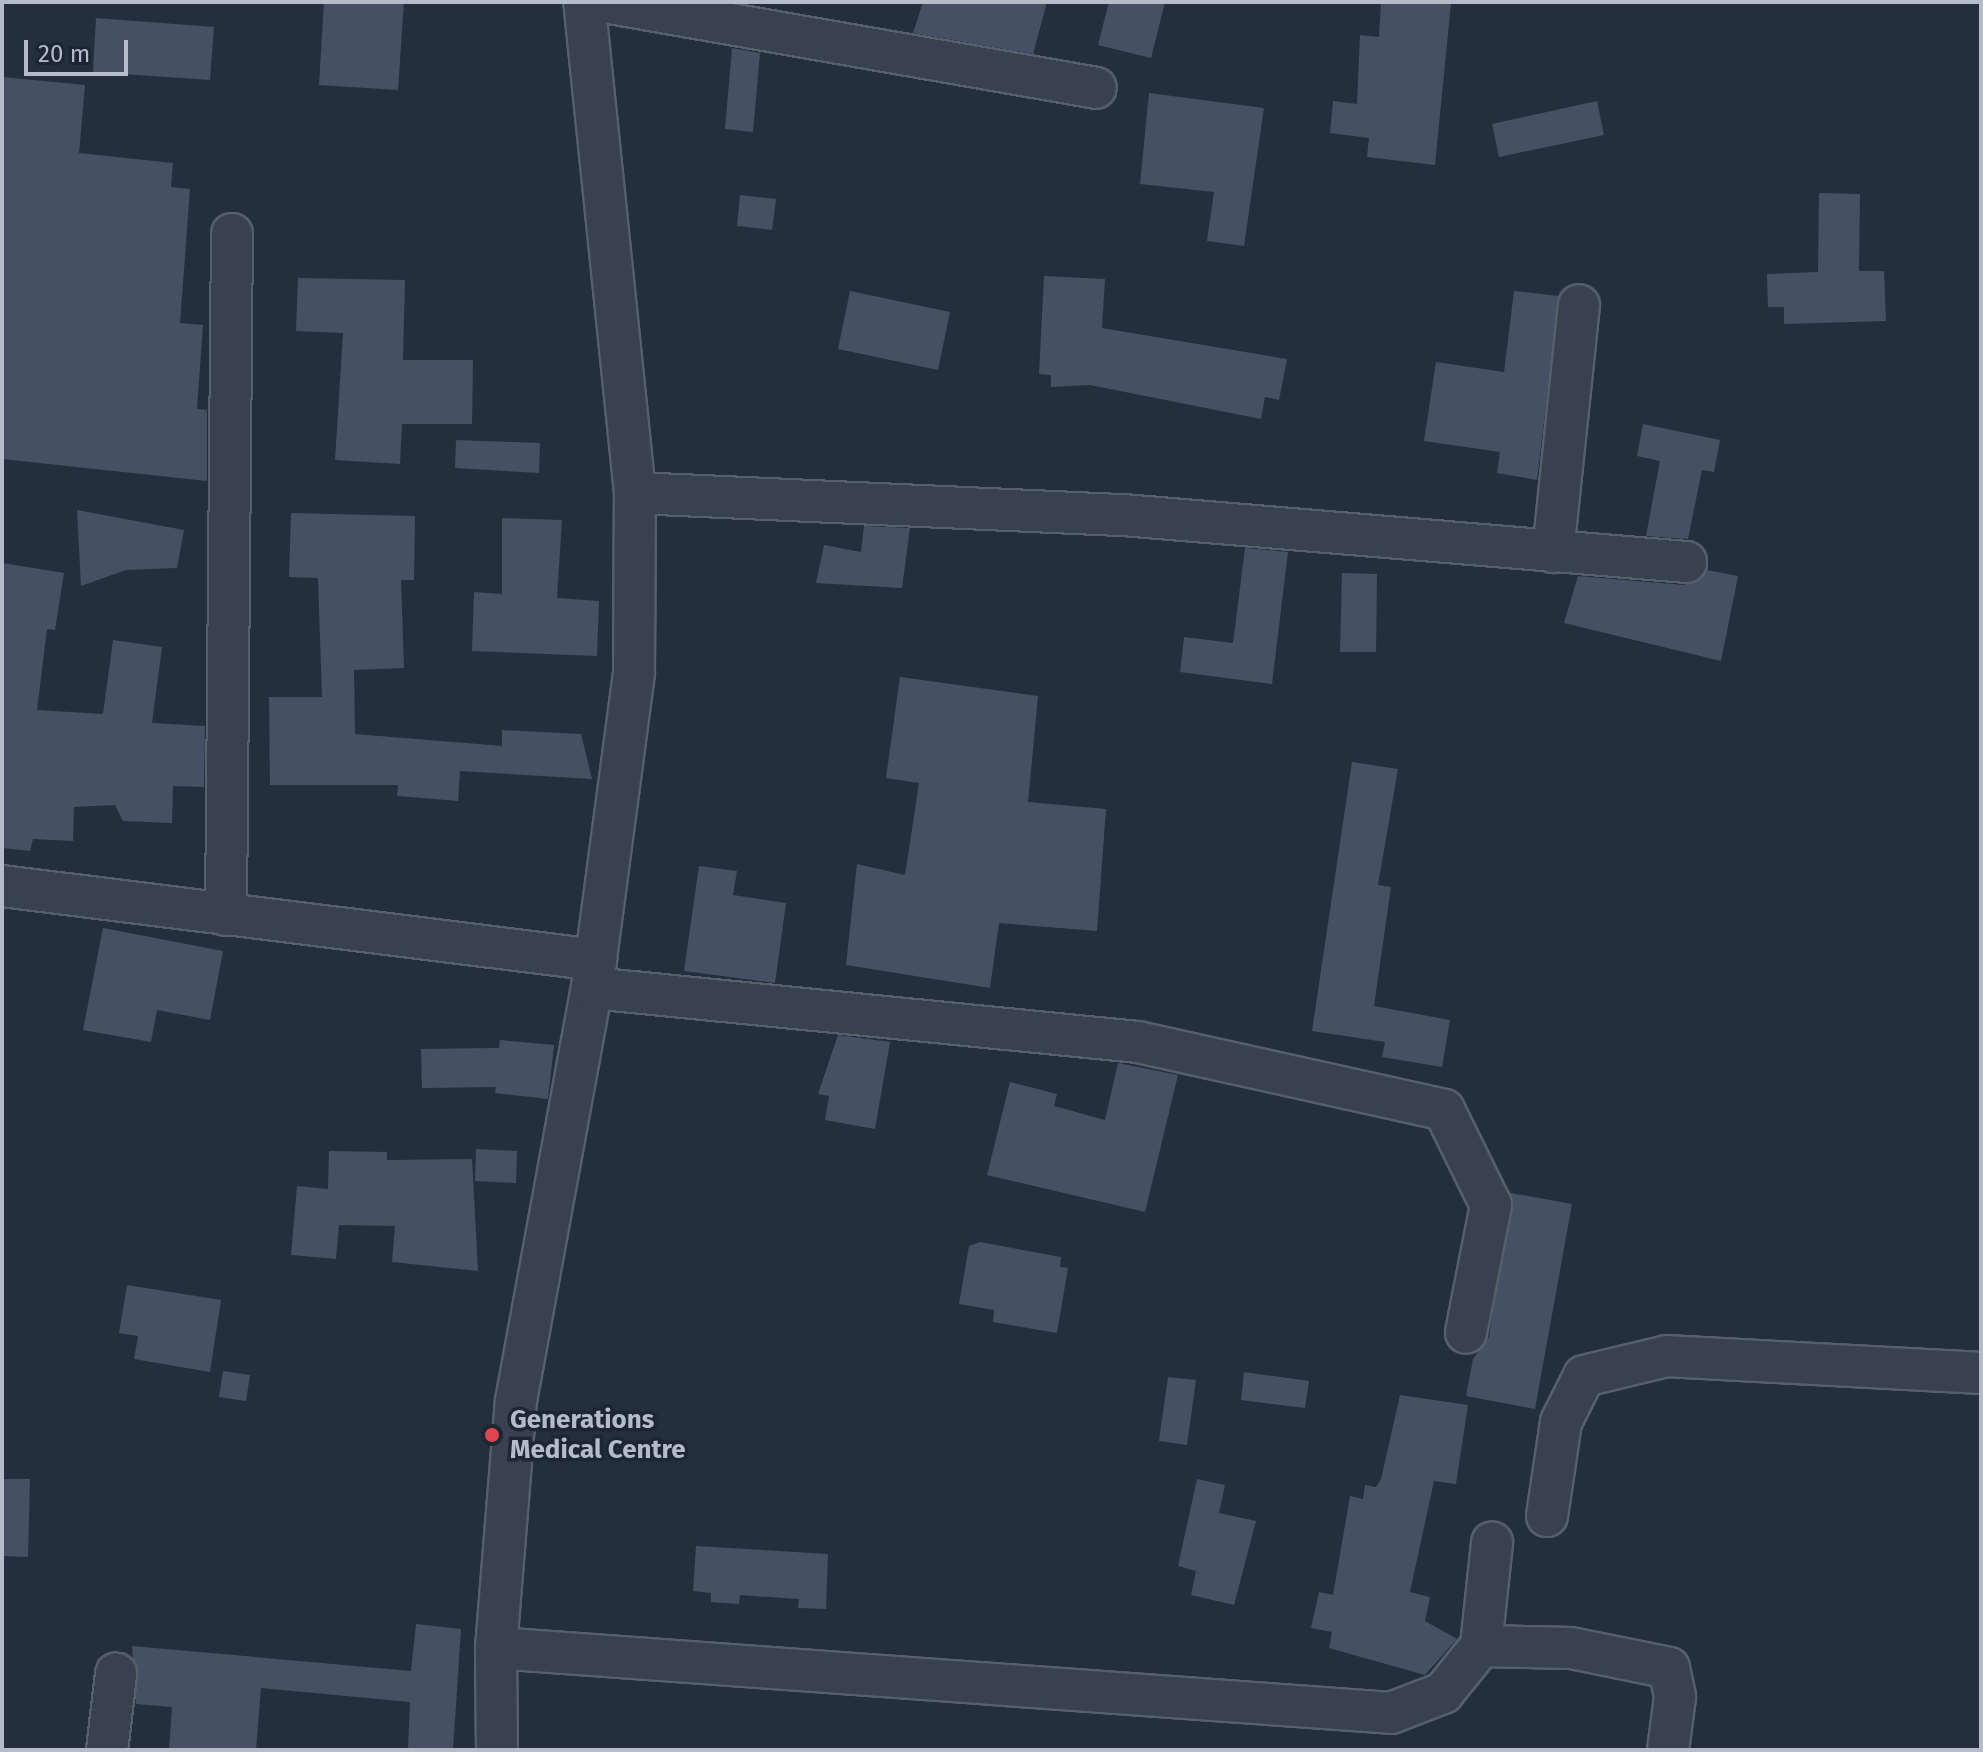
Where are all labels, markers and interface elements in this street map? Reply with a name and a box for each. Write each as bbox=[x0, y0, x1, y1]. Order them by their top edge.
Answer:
scale bar bbox=[28, 24, 132, 74]
text: 20 m bbox=[38, 40, 90, 68]
place label: Generations Medical Centre bbox=[510, 1404, 686, 1466]
marker: Generations Medical Centre bbox=[481, 1424, 503, 1446]

